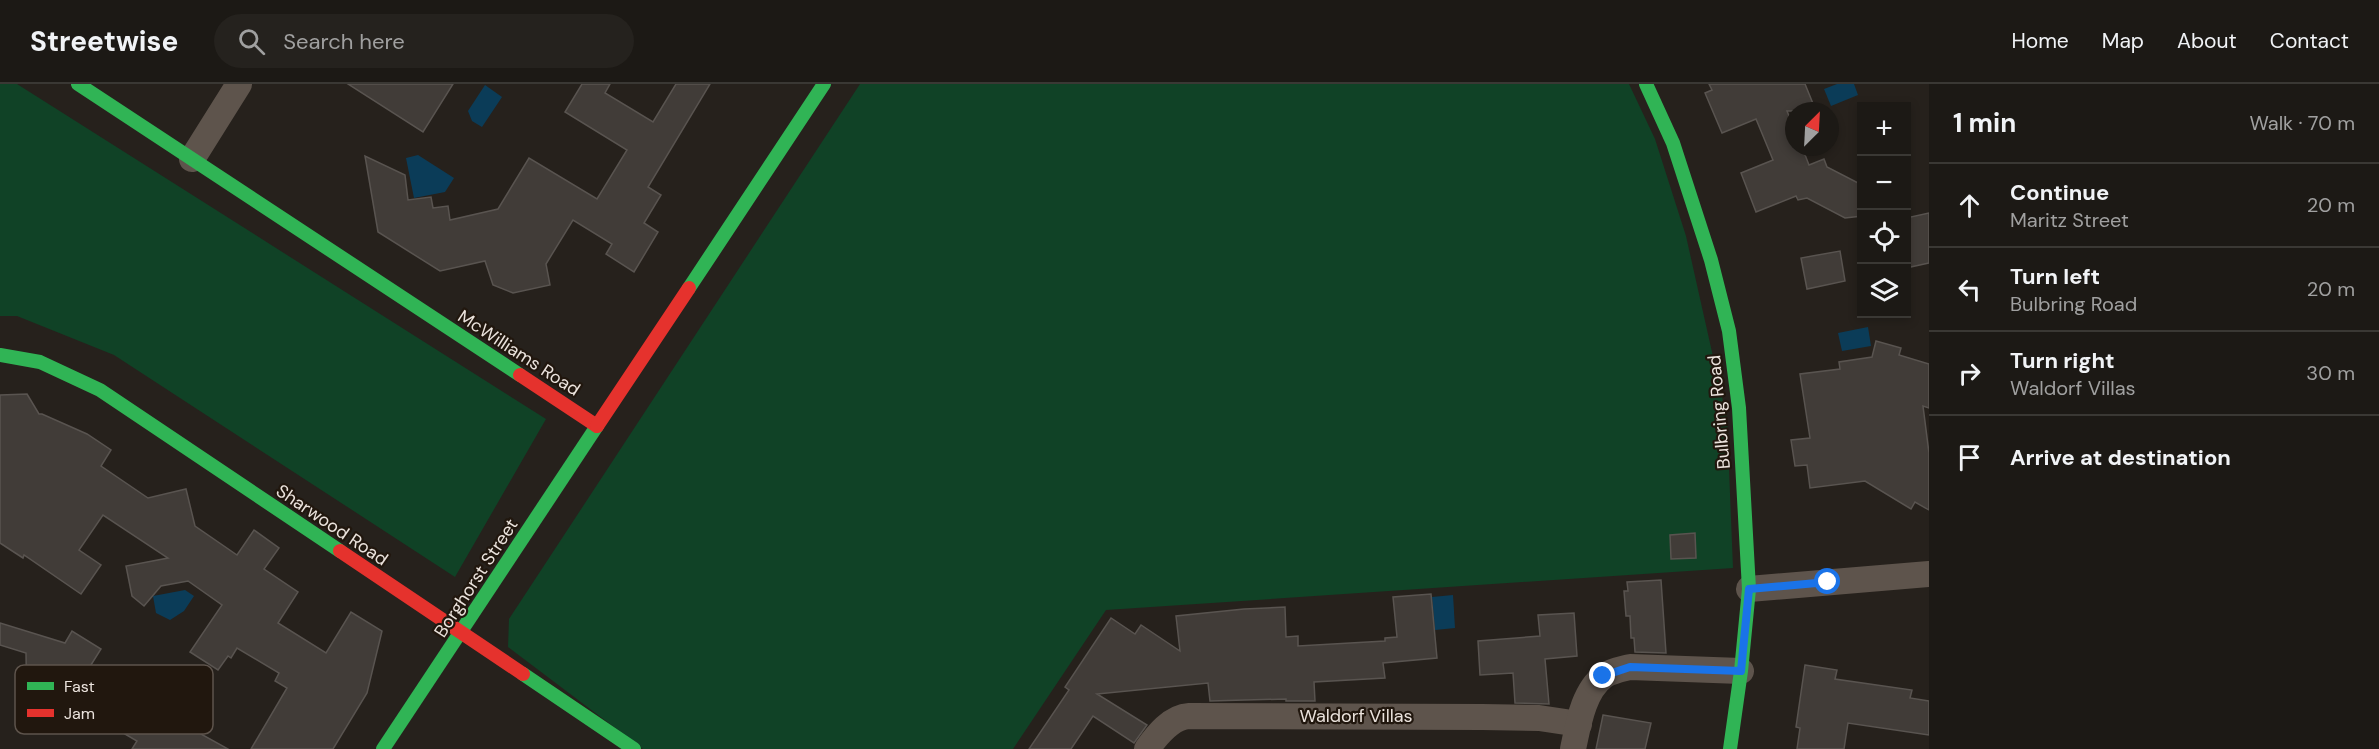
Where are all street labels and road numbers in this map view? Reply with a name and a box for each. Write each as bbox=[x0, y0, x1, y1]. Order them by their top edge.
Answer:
street label: McWilliams Road bbox=[453, 305, 585, 401]
street label: Bulbring Road bbox=[1702, 354, 1736, 470]
street label: Sharwood Road bbox=[271, 479, 393, 571]
street label: Borghorst Street bbox=[429, 514, 523, 642]
street label: Waldorf Villas bbox=[1299, 704, 1413, 728]

